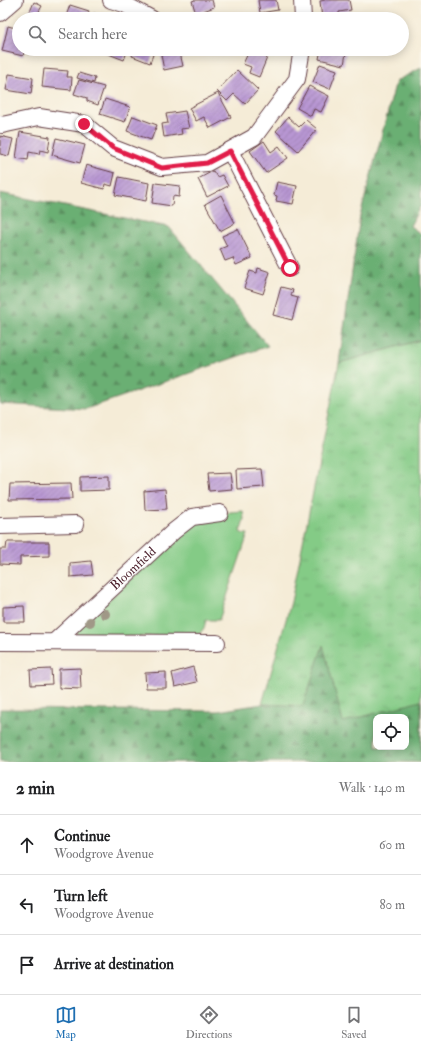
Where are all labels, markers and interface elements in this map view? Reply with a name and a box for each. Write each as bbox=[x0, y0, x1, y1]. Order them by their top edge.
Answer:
search box bbox=[12, 12, 409, 56]
icon: search bbox=[26, 23, 48, 45]
text: Search here bbox=[58, 25, 127, 44]
route end bbox=[75, 115, 93, 133]
route start bbox=[281, 259, 299, 277]
street label: Bloomfield bbox=[107, 543, 160, 594]
map controls bbox=[373, 714, 409, 750]
button: locate bbox=[373, 714, 409, 750]
text: 2 min bbox=[16, 778, 55, 799]
text: Walk · 140 m bbox=[339, 780, 405, 796]
text: Continue bbox=[54, 827, 110, 846]
icon: ahead bbox=[16, 834, 38, 856]
text: 60 m bbox=[379, 837, 405, 853]
text: Woodgrove Avenue bbox=[54, 846, 154, 862]
text: Turn left bbox=[54, 887, 108, 906]
icon: left bbox=[16, 894, 38, 916]
text: 80 m bbox=[379, 897, 405, 913]
text: Woodgrove Avenue bbox=[54, 906, 154, 922]
icon: arrive bbox=[16, 954, 38, 976]
text: Arrive at destination bbox=[54, 955, 174, 974]
tab: Map bbox=[55, 1004, 77, 1041]
tab: Directions bbox=[186, 1004, 232, 1041]
tab: Saved bbox=[341, 1004, 366, 1041]

